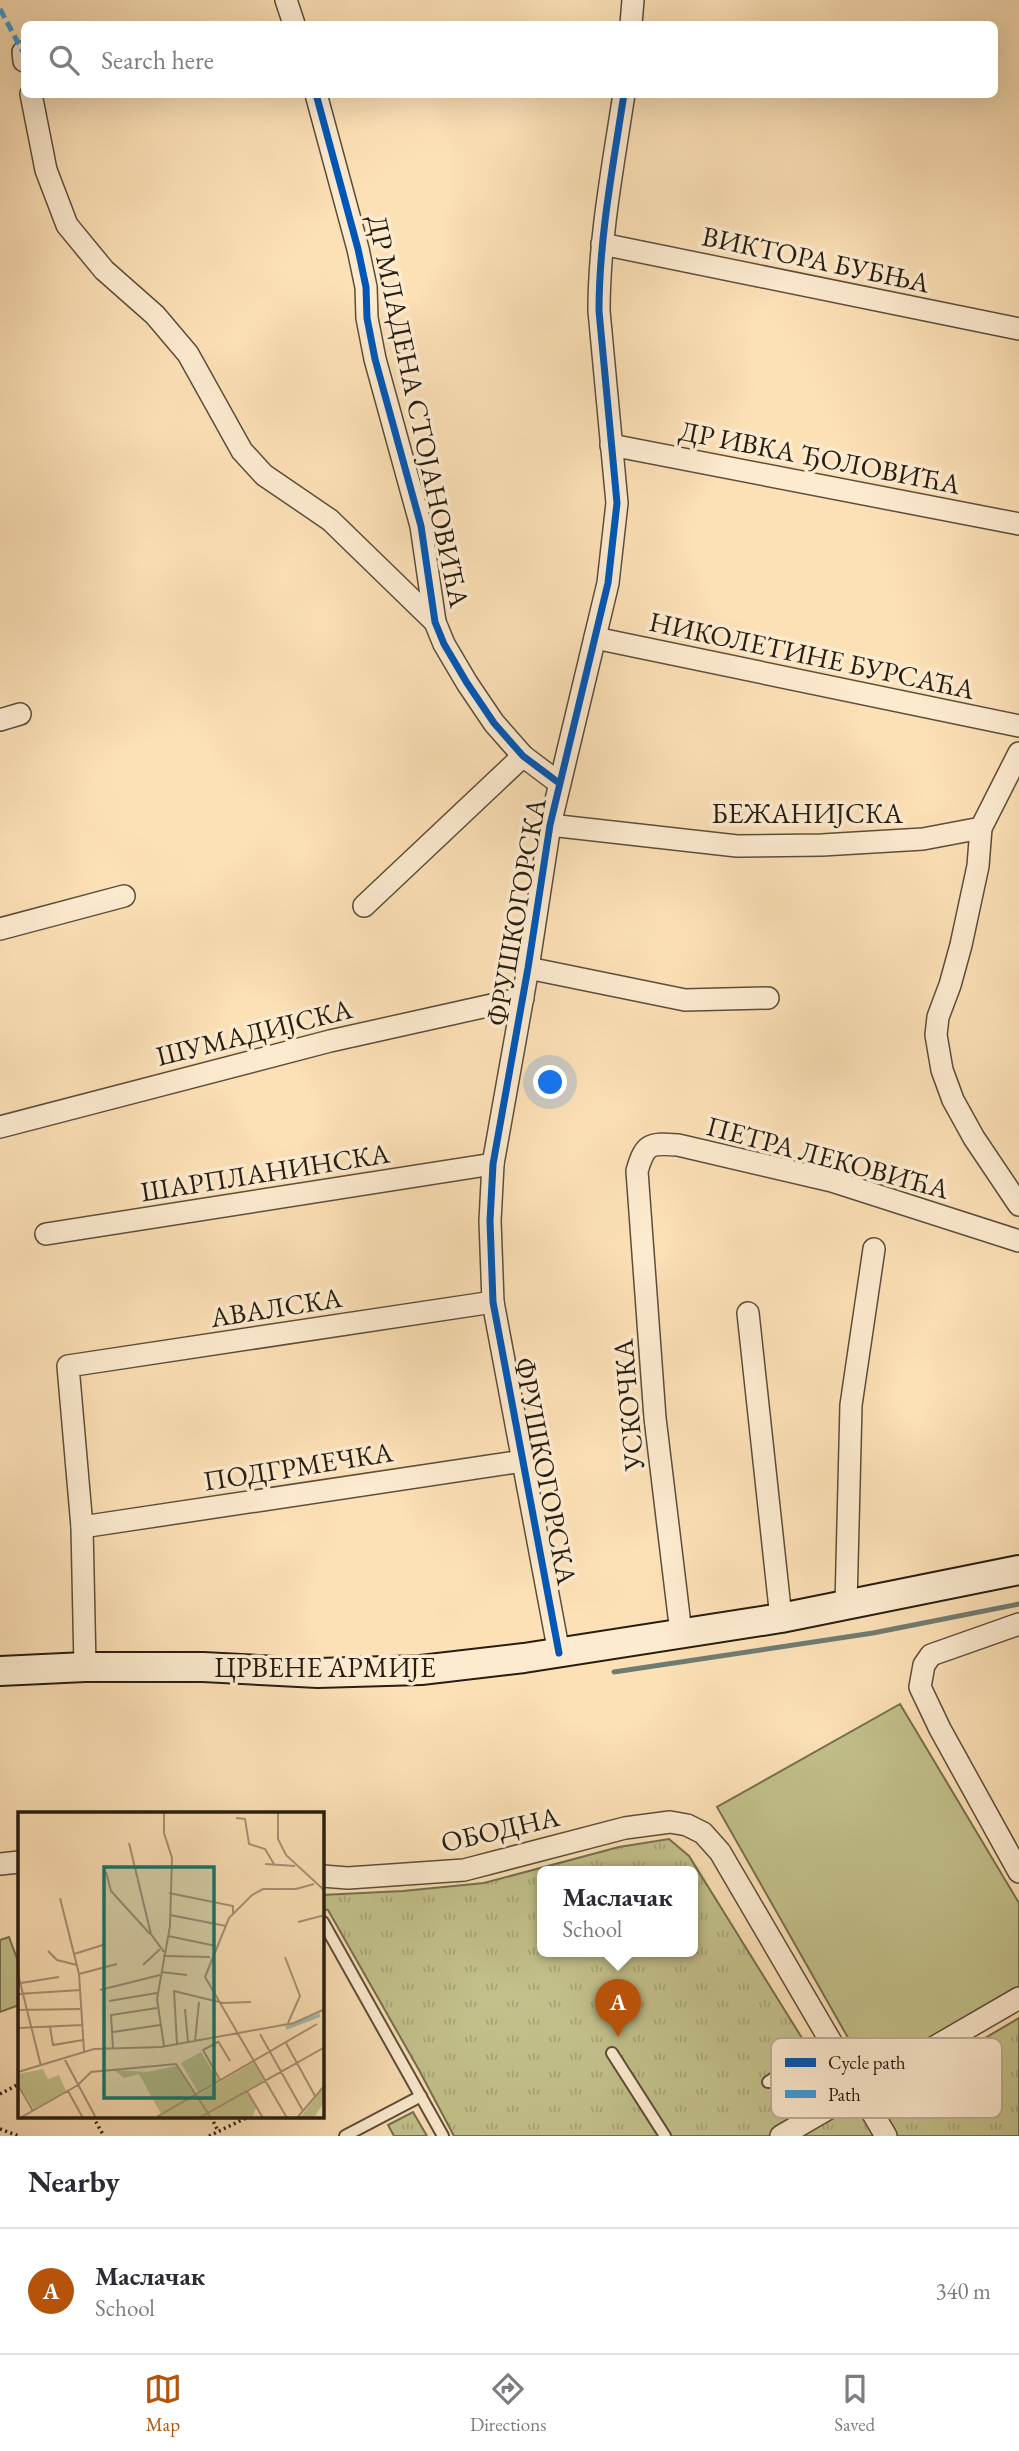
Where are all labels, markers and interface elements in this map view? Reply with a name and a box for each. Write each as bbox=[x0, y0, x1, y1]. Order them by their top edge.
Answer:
search box bbox=[21, 21, 998, 98]
icon: search bbox=[45, 41, 83, 79]
text: Search here bbox=[101, 43, 214, 77]
street label: ДР МЛАДЕНА СТОЈАНОВИЋА bbox=[360, 211, 478, 611]
street label: ВИКТОРА БУБЊА bbox=[699, 217, 934, 301]
street label: ДР ИВКА ЂОЛОВИЋА bbox=[676, 412, 964, 502]
street label: НИКОЛЕТИНЕ БУРСАЋА bbox=[646, 603, 979, 707]
street label: ФРУШКОГОРСКА bbox=[478, 795, 554, 1029]
street label: БЕЖАНИЈСКА bbox=[711, 795, 903, 831]
street label: ШУМАДИЈСКА bbox=[152, 990, 356, 1074]
your location bbox=[533, 1065, 567, 1099]
street label: ПЕТРА ЛЕКОВИЋА bbox=[703, 1107, 954, 1207]
street label: ШАРПЛАНИНСКА bbox=[138, 1134, 393, 1209]
street label: АВАЛСКА bbox=[207, 1279, 345, 1335]
street label: УСКОЧКА bbox=[604, 1337, 652, 1473]
street label: ФРУШКОГОРСКА bbox=[506, 1354, 586, 1588]
street label: ПОДГРМЕЧКА bbox=[201, 1433, 396, 1499]
street label: ЦРВЕНЕ АРМИЈЕ bbox=[214, 1649, 436, 1685]
street label: ОБОДНА bbox=[437, 1798, 563, 1860]
inset map bbox=[18, 1812, 324, 2118]
popup bbox=[537, 1866, 698, 1957]
text: Маслачак bbox=[562, 1880, 673, 1914]
text: School bbox=[562, 1914, 622, 1944]
pin: A bbox=[595, 1979, 641, 2037]
legend bbox=[771, 2038, 1002, 2118]
text: Cycle path bbox=[828, 2050, 906, 2075]
text: Path bbox=[828, 2082, 861, 2107]
text: Nearby bbox=[28, 2162, 120, 2201]
text: Маслачак bbox=[95, 2259, 205, 2293]
text: A bbox=[43, 2276, 59, 2306]
text: 340 m bbox=[935, 2276, 991, 2306]
text: School bbox=[95, 2293, 155, 2323]
tab: Map bbox=[144, 2370, 182, 2437]
tab: Directions bbox=[470, 2370, 546, 2437]
tab: Saved bbox=[834, 2370, 875, 2437]

